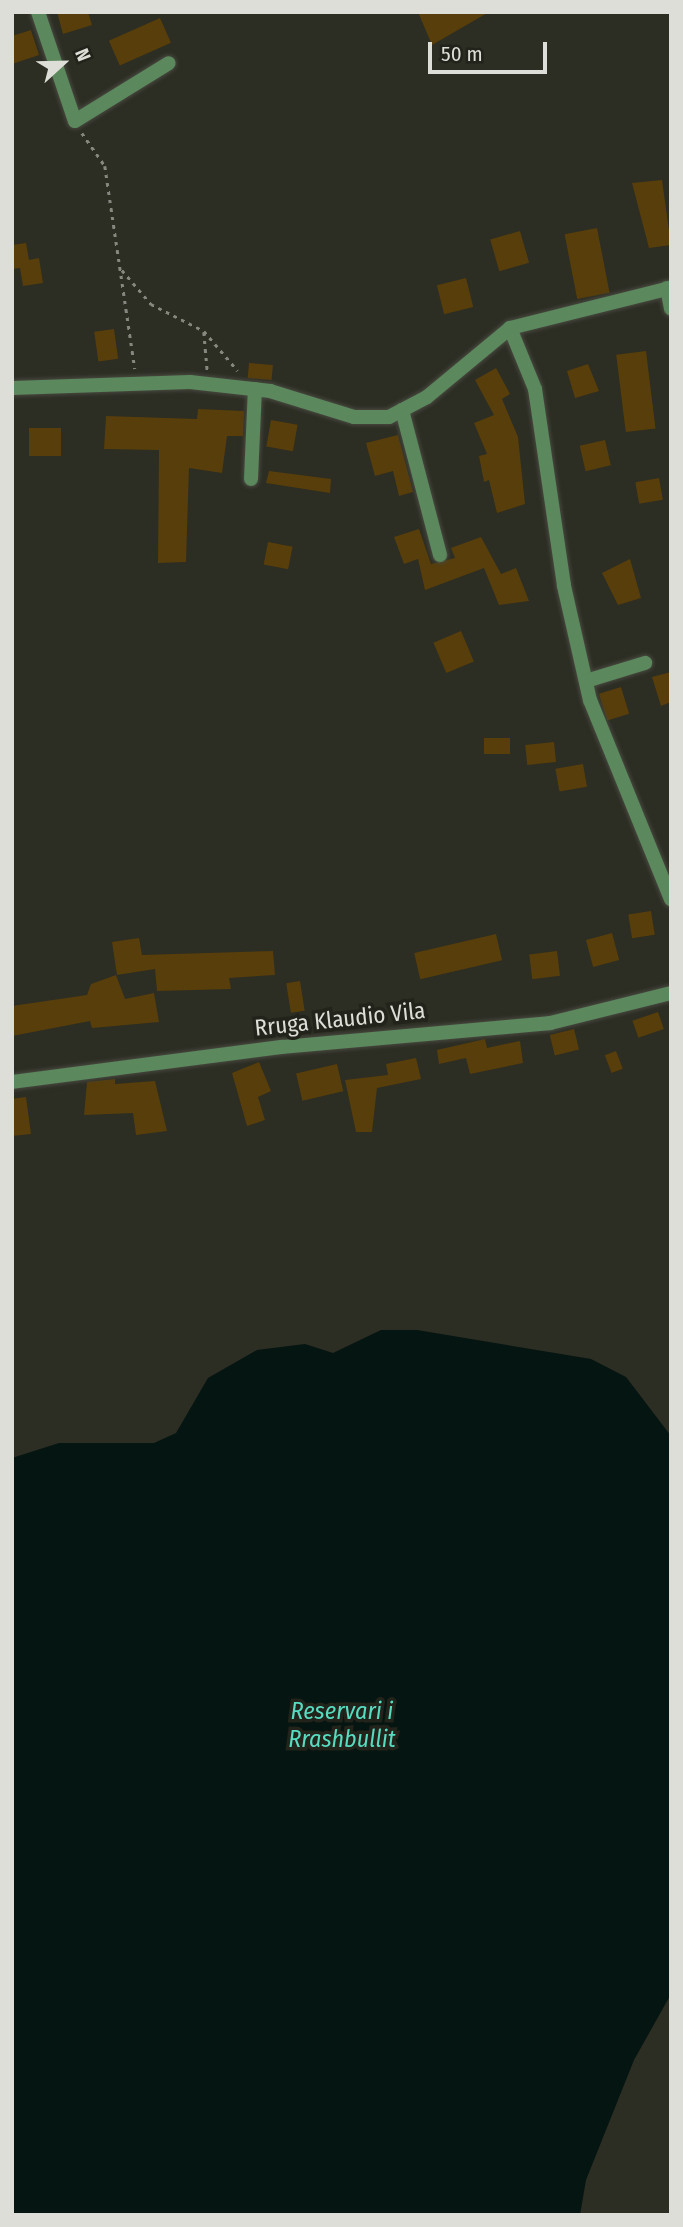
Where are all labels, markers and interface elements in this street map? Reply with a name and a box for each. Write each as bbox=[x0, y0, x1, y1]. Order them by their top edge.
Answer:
north arrow bbox=[28, 28, 98, 98]
scale bar bbox=[431, 28, 550, 72]
text: 50 m bbox=[441, 41, 483, 67]
text: N bbox=[70, 45, 96, 65]
street label: Rruga Klaudio Vila bbox=[253, 996, 427, 1042]
water label: Reservari i Rrashbullit bbox=[288, 1698, 396, 1754]

